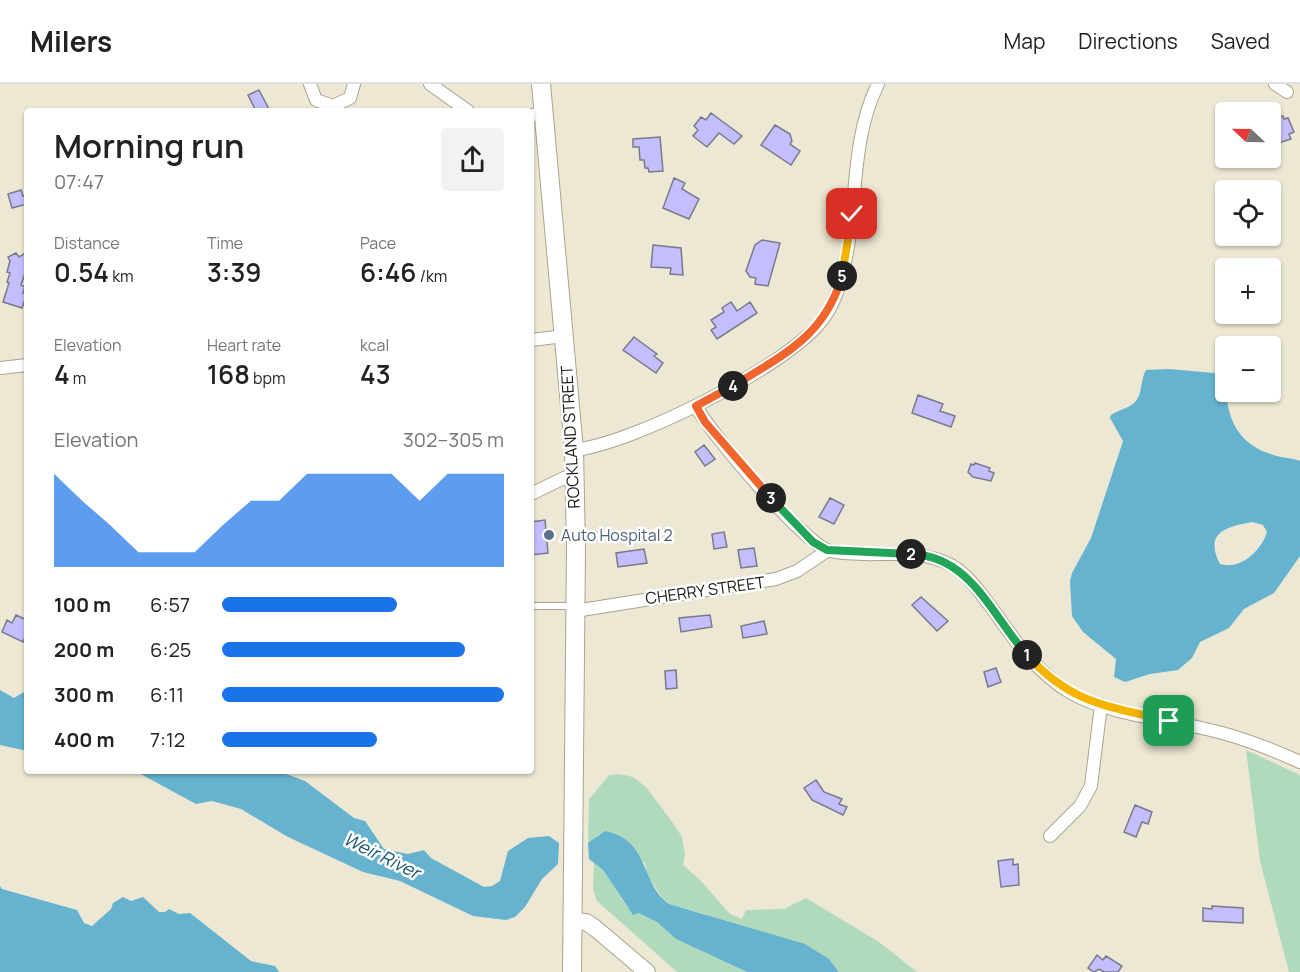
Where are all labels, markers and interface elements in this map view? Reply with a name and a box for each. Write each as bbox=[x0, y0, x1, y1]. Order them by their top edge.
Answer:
text: Milers bbox=[30, 22, 112, 60]
text: Map bbox=[1004, 27, 1045, 55]
text: Directions bbox=[1078, 27, 1178, 55]
text: Saved bbox=[1211, 27, 1270, 55]
north arrow bbox=[1215, 102, 1281, 168]
map controls bbox=[1215, 102, 1281, 402]
text: Morning run bbox=[54, 123, 244, 168]
button: share bbox=[441, 128, 504, 191]
text: 07:47 bbox=[54, 168, 104, 195]
button: locate bbox=[1215, 180, 1281, 246]
pin bbox=[826, 188, 877, 239]
icon: check bbox=[835, 197, 868, 230]
text: Distance bbox=[54, 232, 120, 254]
text: Time bbox=[207, 232, 243, 254]
text: Pace bbox=[360, 232, 396, 254]
text: 0.54 bbox=[54, 254, 109, 290]
text: 3:39 bbox=[207, 254, 261, 290]
text: 6:46 bbox=[360, 254, 417, 290]
button: + bbox=[1215, 258, 1281, 324]
pin: 5 bbox=[827, 261, 857, 291]
text: km bbox=[109, 265, 134, 287]
text: /km bbox=[417, 265, 447, 287]
text: 5 bbox=[837, 265, 847, 287]
text: Elevation bbox=[54, 334, 122, 356]
text: Heart rate bbox=[207, 334, 281, 356]
text: kcal bbox=[360, 334, 389, 356]
button: − bbox=[1215, 336, 1281, 402]
text: 4 bbox=[54, 356, 70, 392]
text: 168 bbox=[207, 356, 250, 392]
text: 43 bbox=[360, 356, 391, 392]
street label: ROCKLAND STREET bbox=[555, 365, 585, 509]
text: m bbox=[70, 367, 86, 389]
text: bpm bbox=[250, 367, 286, 389]
pin: 4 bbox=[718, 371, 748, 401]
text: 4 bbox=[728, 375, 738, 397]
text: Elevation bbox=[54, 426, 138, 453]
text: 302–305 m bbox=[403, 426, 504, 453]
pin: 3 bbox=[756, 483, 786, 513]
text: 3 bbox=[766, 487, 776, 509]
place label: Auto Hospital 2 bbox=[561, 524, 673, 546]
marker: Auto Hospital 2 bbox=[542, 528, 556, 542]
pin: 2 bbox=[896, 539, 926, 569]
text: 2 bbox=[906, 543, 916, 565]
street label: CHERRY STREET bbox=[644, 571, 767, 609]
text: 100 m bbox=[54, 591, 111, 618]
text: 6:57 bbox=[150, 591, 190, 618]
text: 200 m bbox=[54, 636, 114, 663]
text: 6:25 bbox=[150, 636, 191, 663]
pin: 1 bbox=[1012, 640, 1042, 670]
text: 1 bbox=[1023, 644, 1031, 666]
text: 300 m bbox=[54, 681, 114, 708]
text: 6:11 bbox=[150, 681, 184, 708]
pin bbox=[1143, 695, 1194, 746]
icon: arrive bbox=[1152, 704, 1185, 737]
text: 400 m bbox=[54, 726, 114, 753]
text: 7:12 bbox=[150, 726, 185, 753]
water label: Weir River bbox=[340, 826, 426, 885]

